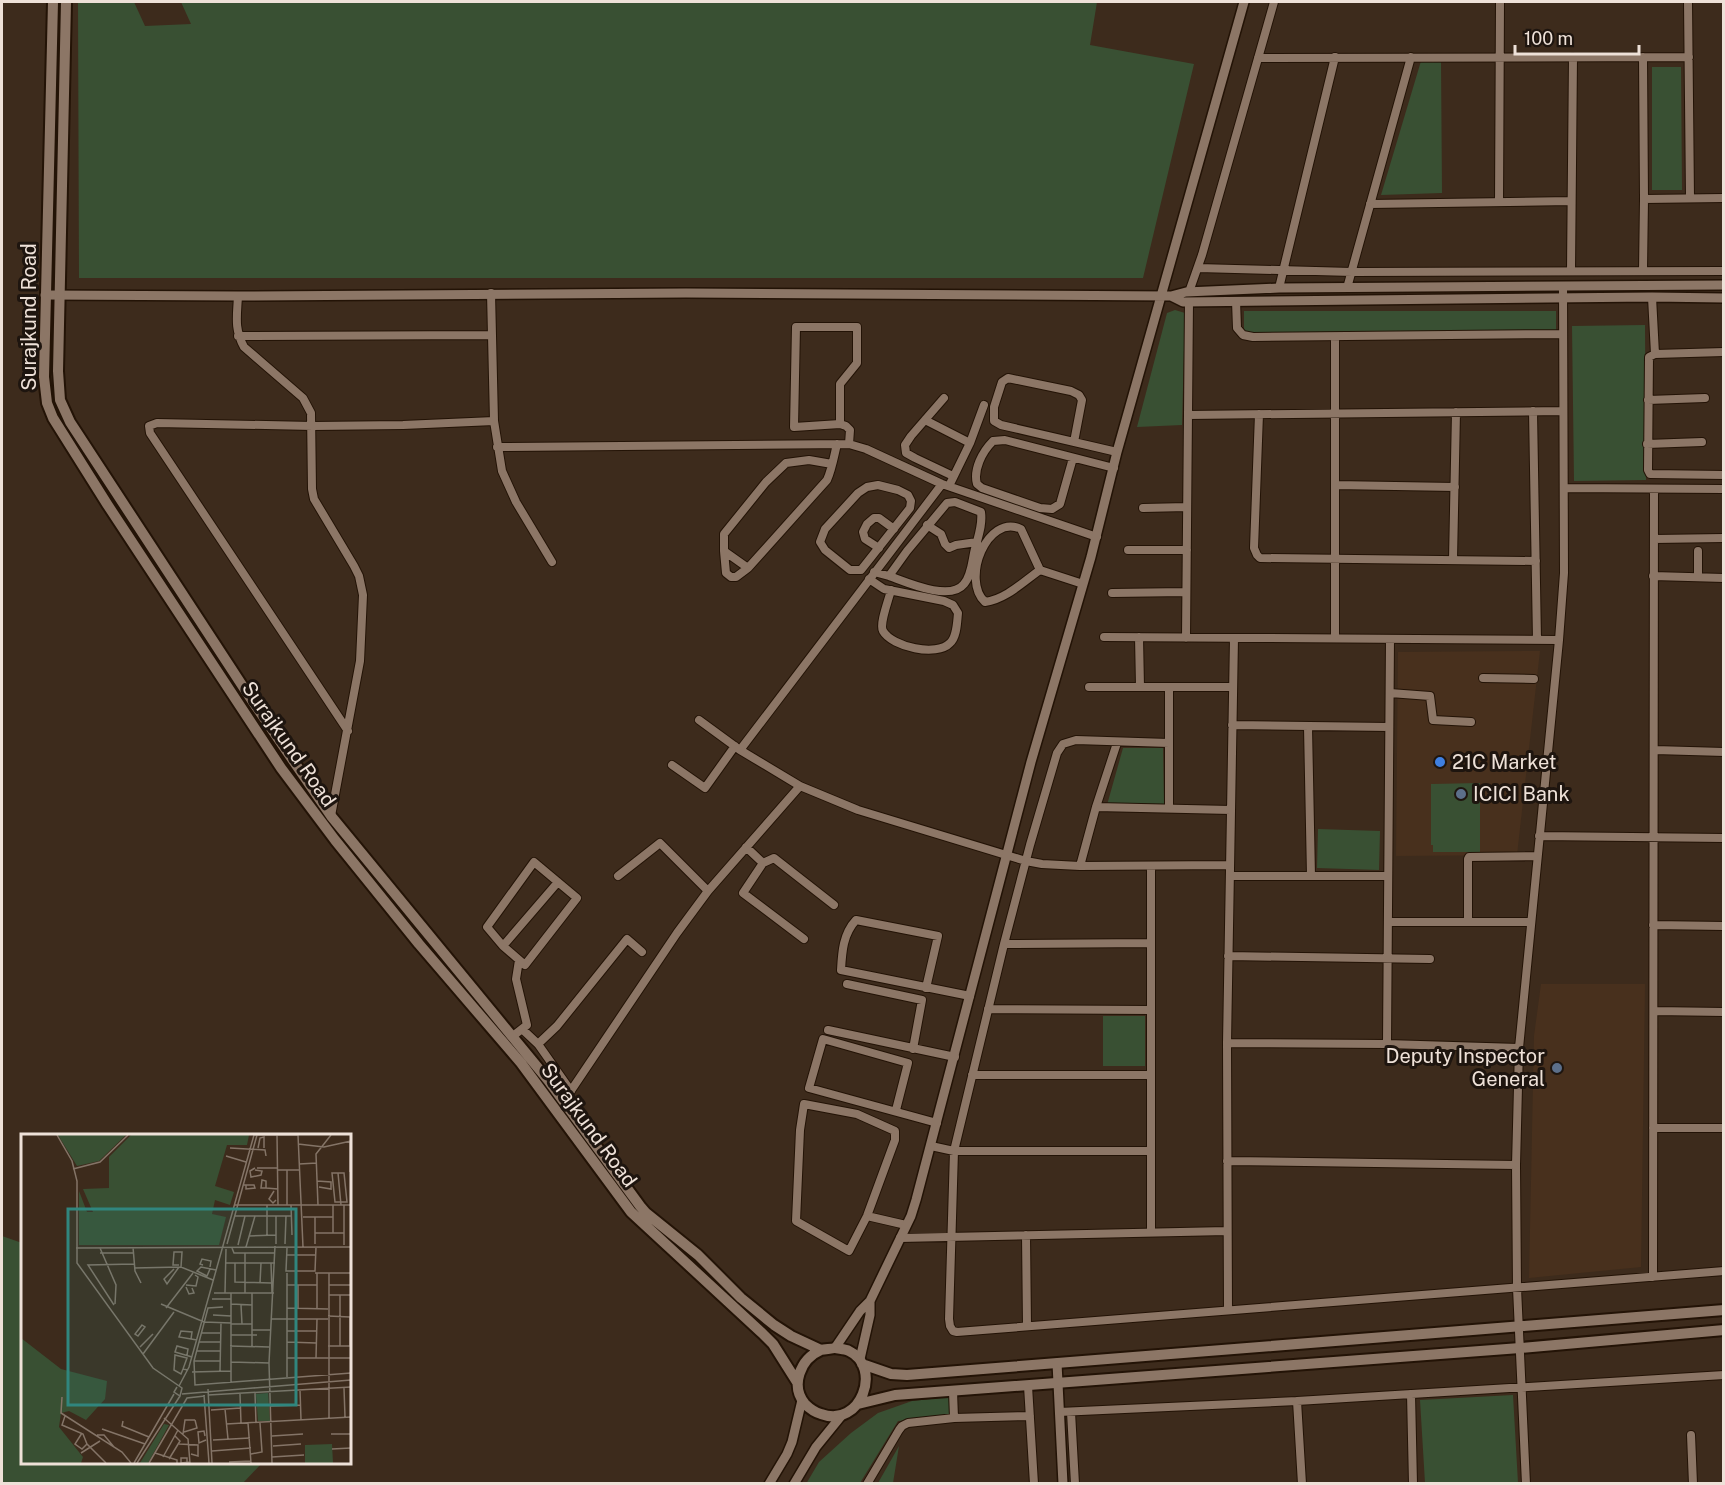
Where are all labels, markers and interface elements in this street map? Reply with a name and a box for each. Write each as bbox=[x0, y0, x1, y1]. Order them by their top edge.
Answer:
scale bar bbox=[1515, 18, 1640, 56]
text: 100 m bbox=[1524, 28, 1573, 49]
street label: Surajkund Road bbox=[17, 243, 41, 391]
street label: Surajkund Road bbox=[237, 677, 341, 811]
place label: 21C Market bbox=[1452, 750, 1557, 774]
marker: 21C Market bbox=[1433, 755, 1447, 769]
place label: ICICI Bank bbox=[1473, 782, 1570, 806]
marker: ICICI Bank bbox=[1454, 787, 1468, 801]
place label: Deputy Inspector General bbox=[1386, 1044, 1545, 1091]
street label: Surajkund Road bbox=[536, 1058, 642, 1192]
marker: Deputy Inspector General bbox=[1550, 1061, 1564, 1075]
inset map bbox=[21, 1134, 351, 1464]

